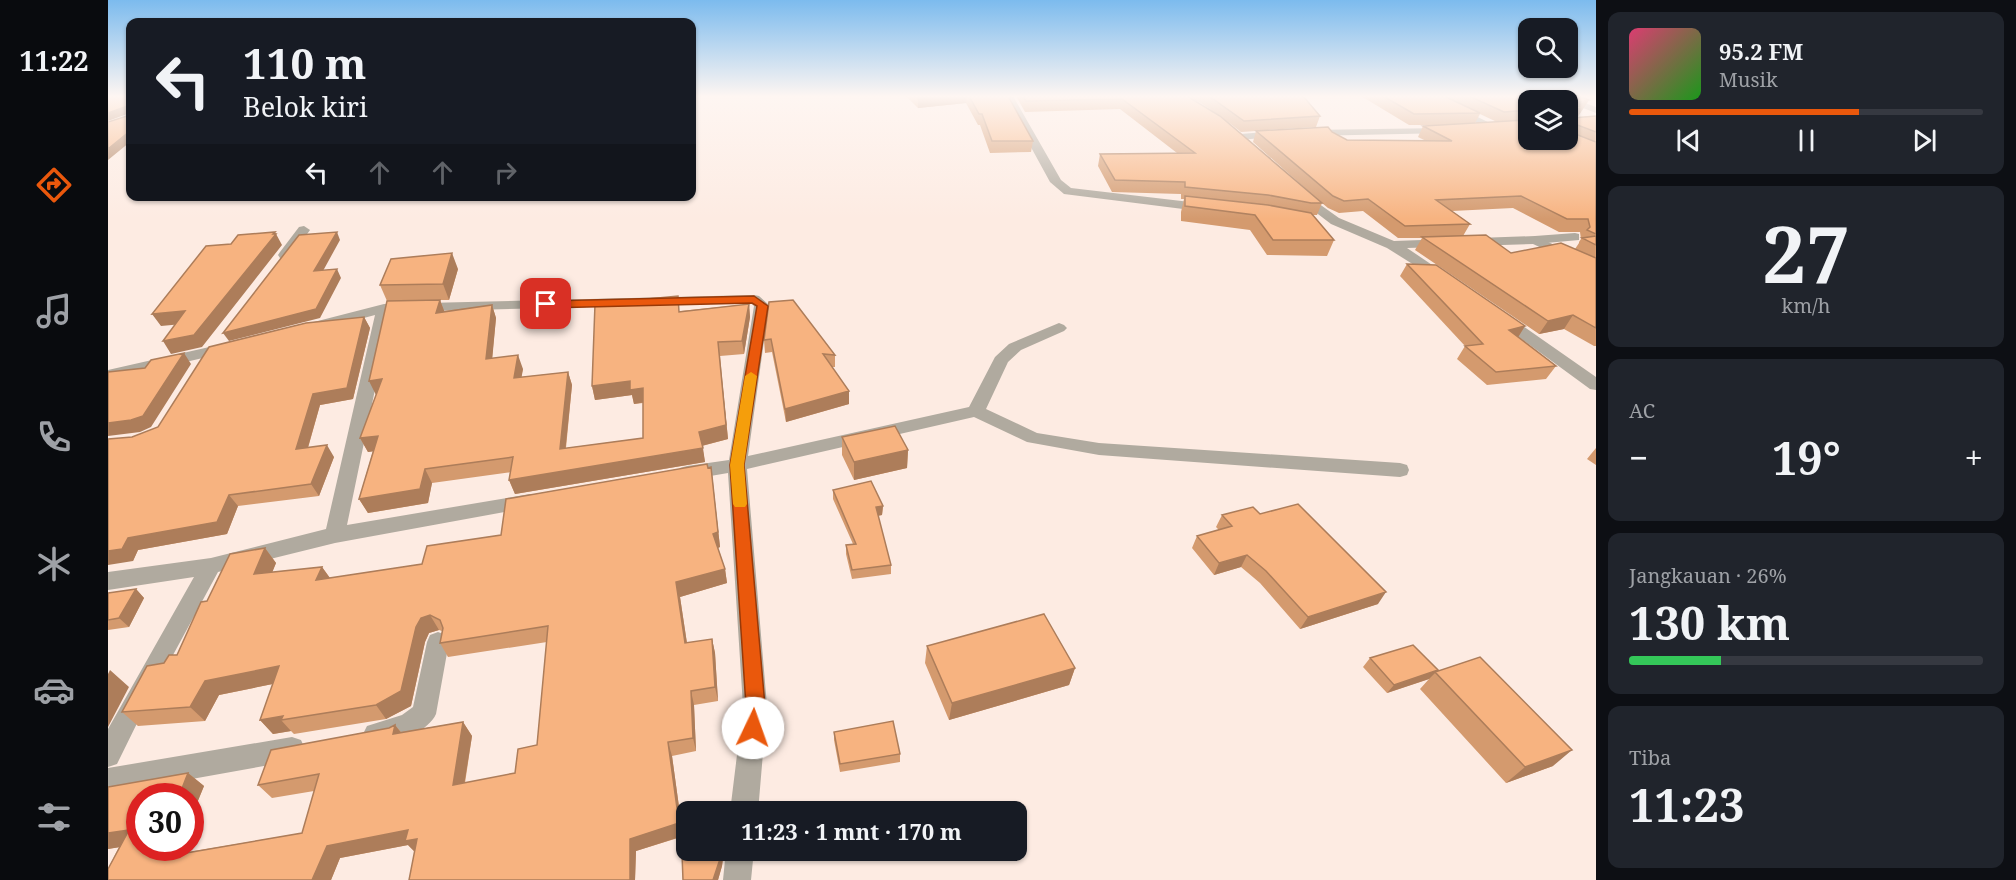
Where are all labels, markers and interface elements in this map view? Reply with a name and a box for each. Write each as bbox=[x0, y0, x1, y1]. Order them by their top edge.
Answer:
map controls bbox=[1518, 18, 1578, 150]
button: search bbox=[1518, 18, 1578, 78]
text: 110 m bbox=[243, 34, 367, 91]
text: 95.2 FM bbox=[1719, 36, 1803, 66]
text: 11:22 bbox=[19, 42, 89, 79]
icon: left bbox=[144, 42, 222, 120]
text: Musik bbox=[1719, 66, 1778, 93]
text: Belok kiri bbox=[243, 88, 368, 125]
button: layers bbox=[1518, 90, 1578, 150]
icon: previous bbox=[1672, 124, 1705, 157]
icon: pause bbox=[1790, 124, 1823, 157]
icon: next bbox=[1908, 124, 1941, 157]
icon: left bbox=[300, 156, 333, 189]
icon: ahead bbox=[363, 156, 396, 189]
icon: ahead bbox=[426, 156, 459, 189]
icon: right bbox=[489, 156, 522, 189]
icon: directions bbox=[33, 164, 75, 206]
text: 27 bbox=[1762, 200, 1850, 306]
pin bbox=[520, 278, 571, 329]
icon: arrive bbox=[529, 287, 562, 320]
icon: music bbox=[33, 290, 75, 332]
text: km/h bbox=[1781, 292, 1831, 319]
text: AC bbox=[1629, 397, 1655, 424]
icon: phone bbox=[33, 416, 75, 458]
text: 19° bbox=[1772, 427, 1841, 488]
text: − bbox=[1629, 435, 1648, 480]
text: + bbox=[1965, 435, 1983, 480]
icon: climate bbox=[33, 543, 75, 585]
text: Jangkauan · 26% bbox=[1629, 562, 1787, 589]
text: 130 km bbox=[1629, 592, 1790, 653]
icon: car bbox=[33, 669, 75, 711]
position arrow bbox=[721, 696, 785, 760]
text: Tiba bbox=[1629, 744, 1671, 771]
text: 11:23 bbox=[1629, 774, 1744, 835]
speed limit sign: 30 bbox=[126, 783, 204, 861]
icon: filters bbox=[33, 796, 75, 838]
text: 11:23 · 1 mnt · 170 m bbox=[741, 816, 962, 846]

